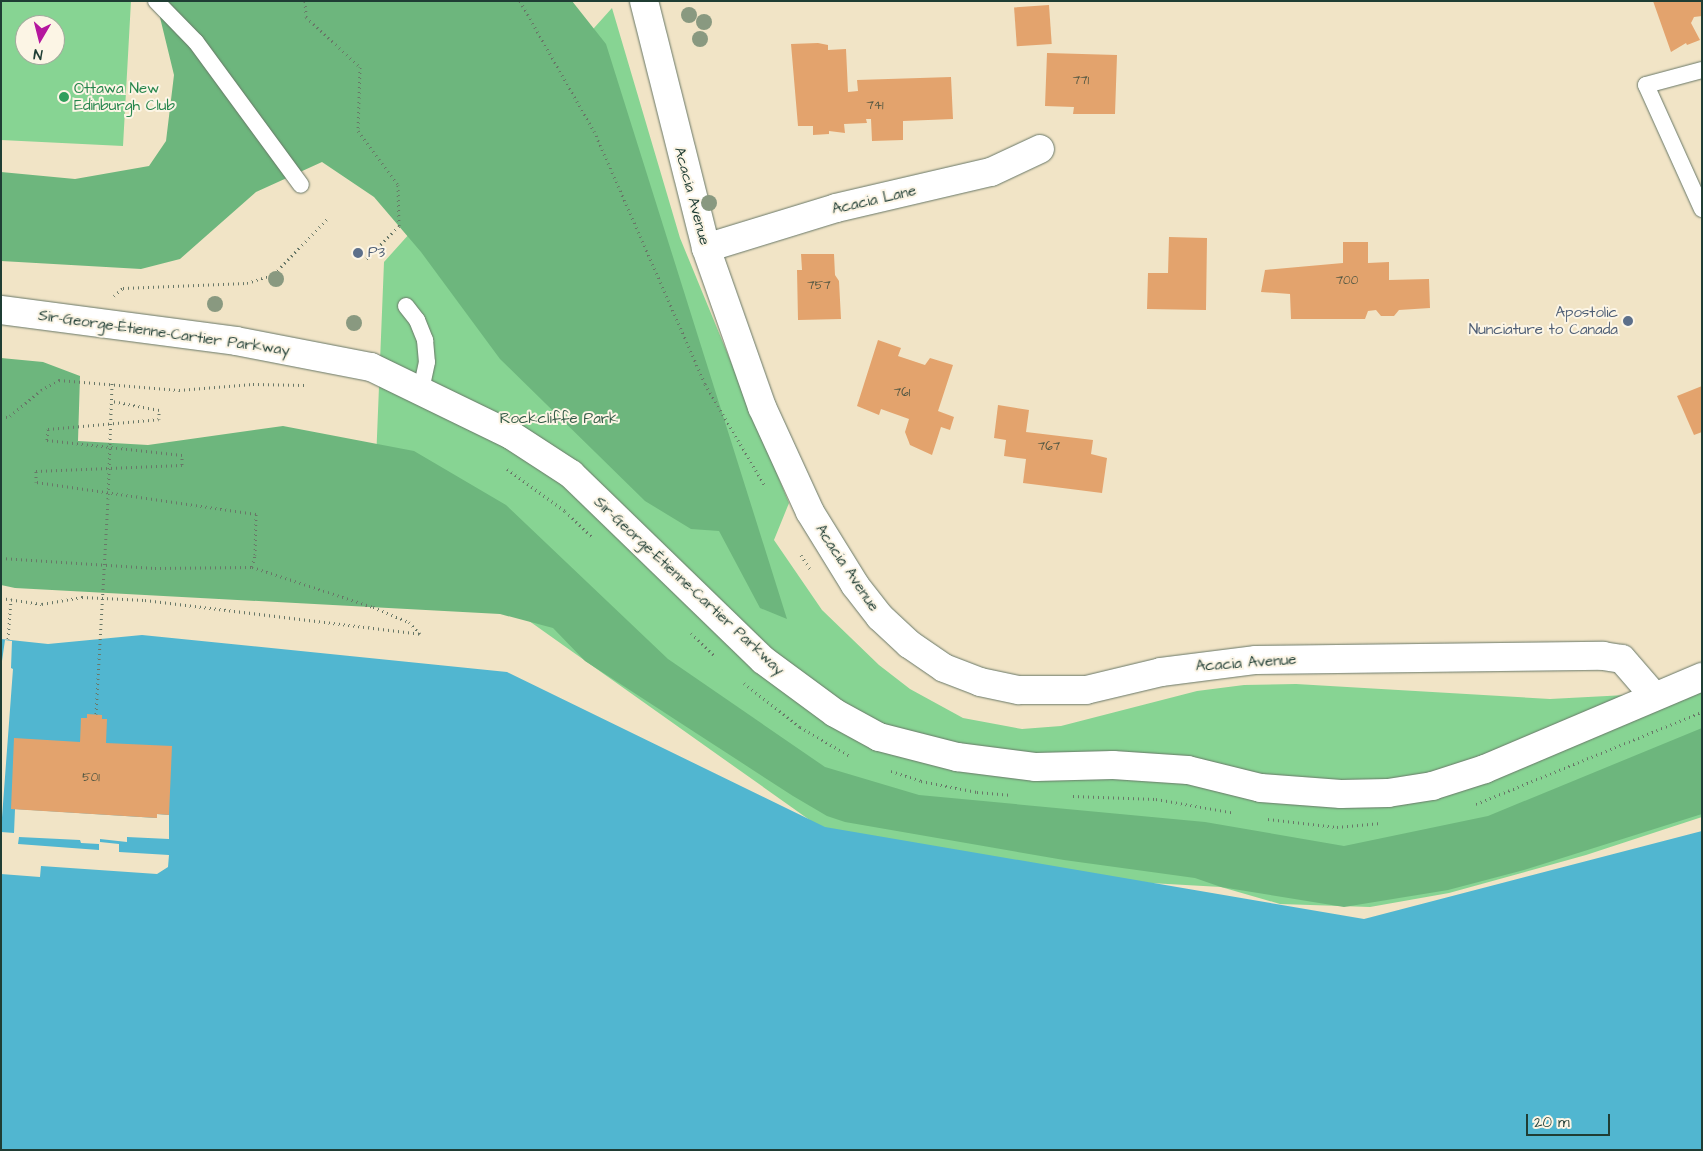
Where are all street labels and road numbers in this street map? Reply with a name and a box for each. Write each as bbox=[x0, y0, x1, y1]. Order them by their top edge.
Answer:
street label: Acacia Avenue bbox=[670, 145, 714, 247]
street label: Acacia Lane bbox=[830, 182, 918, 218]
street label: Sir-George-Étienne-Cartier Parkway bbox=[37, 306, 291, 360]
street label: Sir-George-Étienne-Cartier Parkway bbox=[590, 493, 788, 679]
street label: Acacia Avenue bbox=[811, 521, 883, 615]
street label: Acacia Avenue bbox=[1195, 651, 1297, 675]

